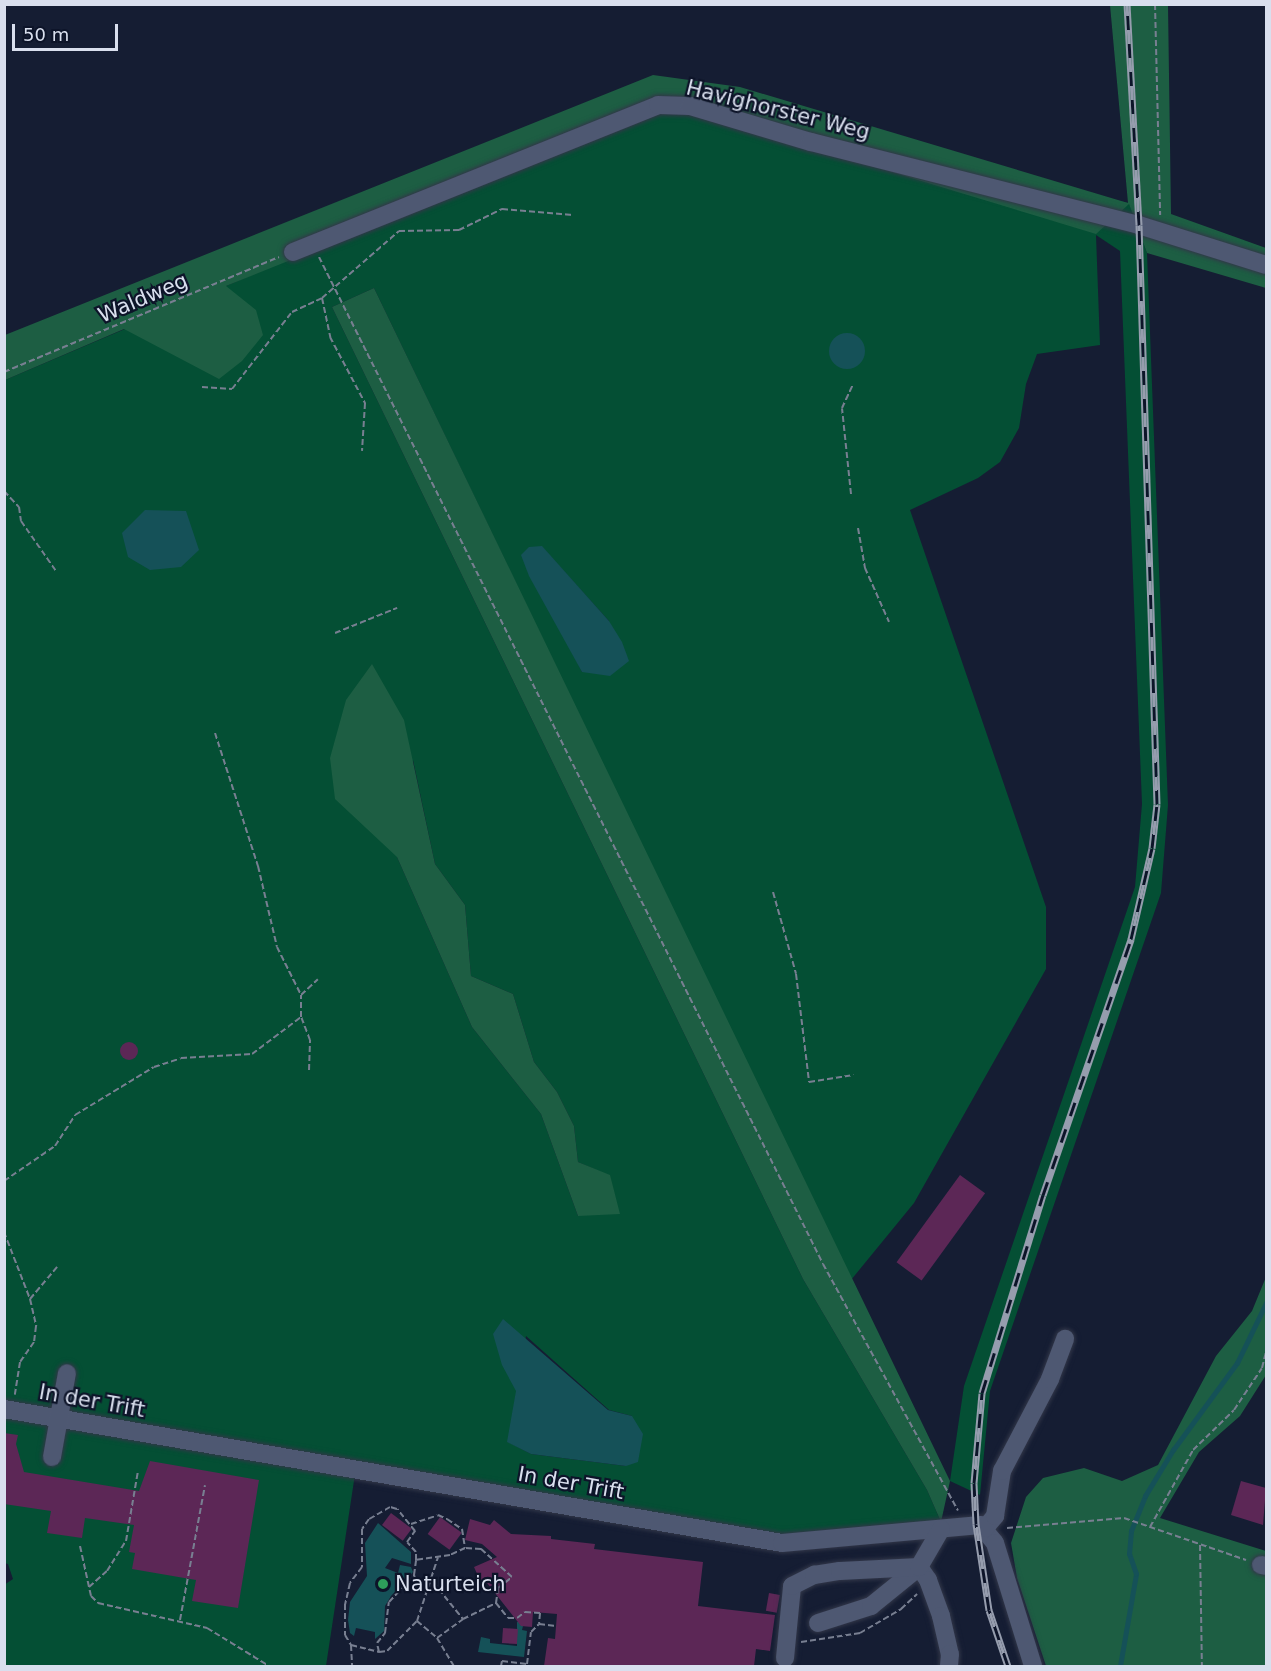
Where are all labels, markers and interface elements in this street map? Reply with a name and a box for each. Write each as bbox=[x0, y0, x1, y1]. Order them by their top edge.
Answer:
scale bar bbox=[15, 12, 122, 50]
text: 50 m bbox=[23, 24, 69, 45]
street label: Havighorster Weg bbox=[684, 75, 872, 145]
street label: Waldweg bbox=[94, 268, 192, 328]
street label: In der Trift bbox=[37, 1379, 147, 1423]
street label: In der Trift bbox=[516, 1461, 626, 1505]
place label: Naturteich bbox=[395, 1571, 506, 1597]
marker: Naturteich bbox=[376, 1577, 390, 1591]

